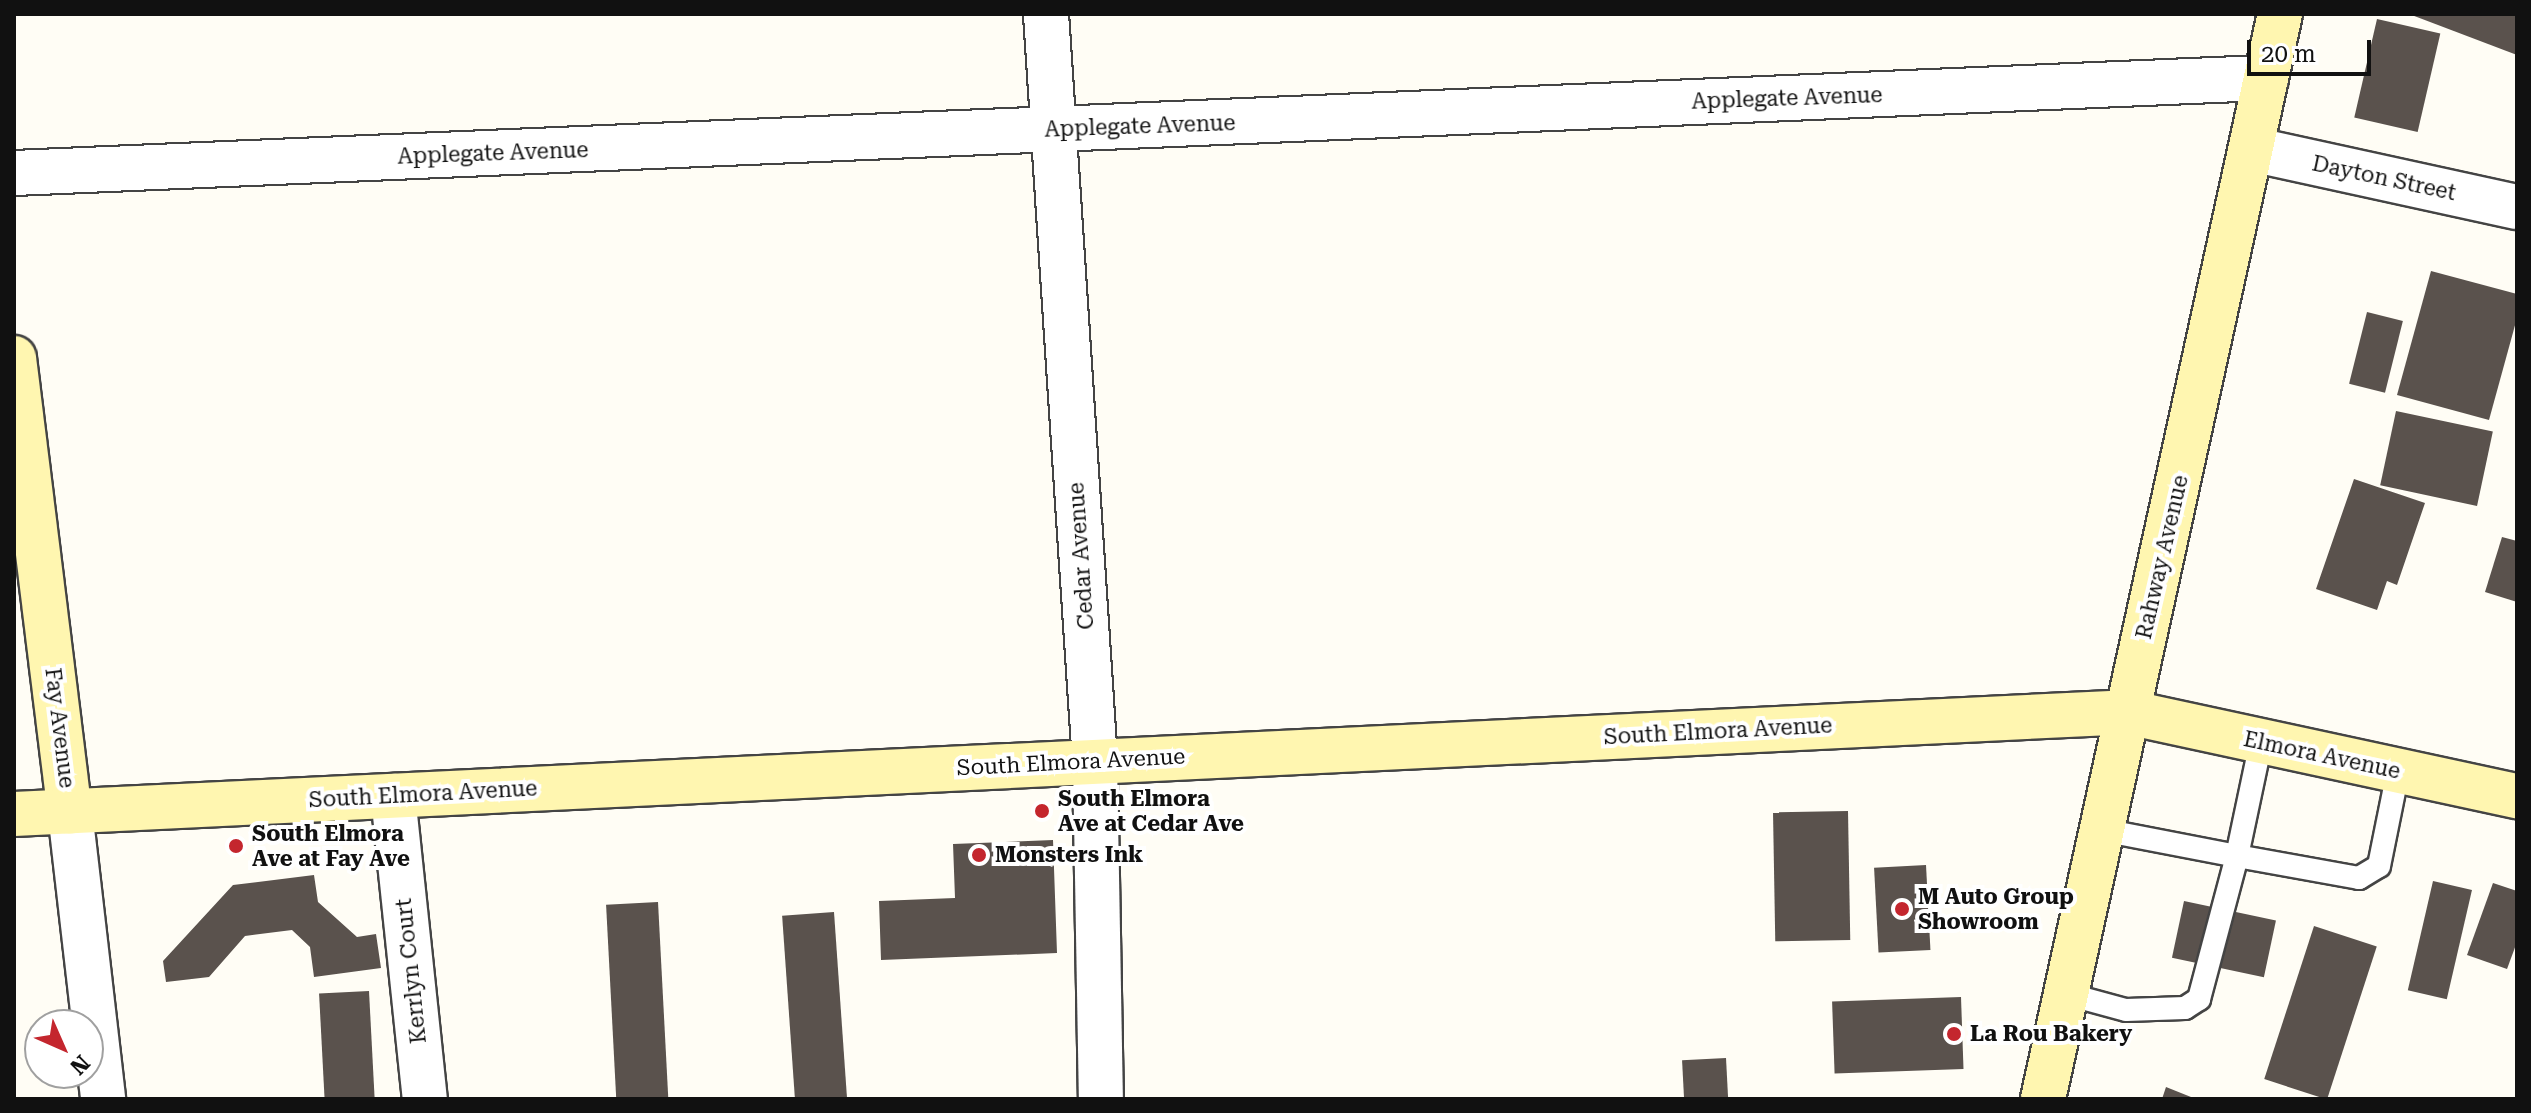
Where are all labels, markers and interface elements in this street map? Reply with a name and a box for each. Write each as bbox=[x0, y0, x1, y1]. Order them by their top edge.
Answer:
scale bar bbox=[2251, 24, 2375, 74]
text: 20 m bbox=[2261, 40, 2316, 68]
street label: Applegate Avenue bbox=[1691, 81, 1883, 115]
street label: Applegate Avenue bbox=[1044, 109, 1236, 143]
street label: Applegate Avenue bbox=[397, 136, 589, 170]
street label: Dayton Street bbox=[2310, 150, 2458, 206]
street label: Rahway Avenue bbox=[2130, 472, 2194, 642]
street label: Cedar Avenue bbox=[1063, 481, 1099, 631]
street label: Fay Avenue bbox=[40, 666, 80, 790]
street label: South Elmora Avenue bbox=[1603, 712, 1833, 750]
street label: Elmora Avenue bbox=[2241, 725, 2403, 785]
street label: South Elmora Avenue bbox=[956, 743, 1186, 781]
street label: South Elmora Avenue bbox=[308, 775, 538, 813]
place label: South Elmora Ave at Cedar Ave bbox=[1058, 785, 1244, 836]
marker: South Elmora Ave at Cedar Ave bbox=[1033, 802, 1051, 820]
place label: South Elmora Ave at Fay Ave bbox=[252, 820, 410, 872]
marker: South Elmora Ave at Fay Ave bbox=[227, 837, 245, 855]
place label: Monsters Ink bbox=[995, 842, 1143, 868]
marker: Monsters Ink bbox=[970, 846, 988, 864]
place label: M Auto Group Showroom bbox=[1918, 883, 2074, 934]
street label: Kerrlyn Court bbox=[390, 897, 432, 1045]
marker: M Auto Group Showroom bbox=[1893, 900, 1911, 918]
north arrow bbox=[24, 1009, 104, 1089]
place label: La Rou Bakery bbox=[1970, 1021, 2132, 1047]
marker: La Rou Bakery bbox=[1945, 1025, 1963, 1043]
text: N bbox=[65, 1050, 95, 1080]

